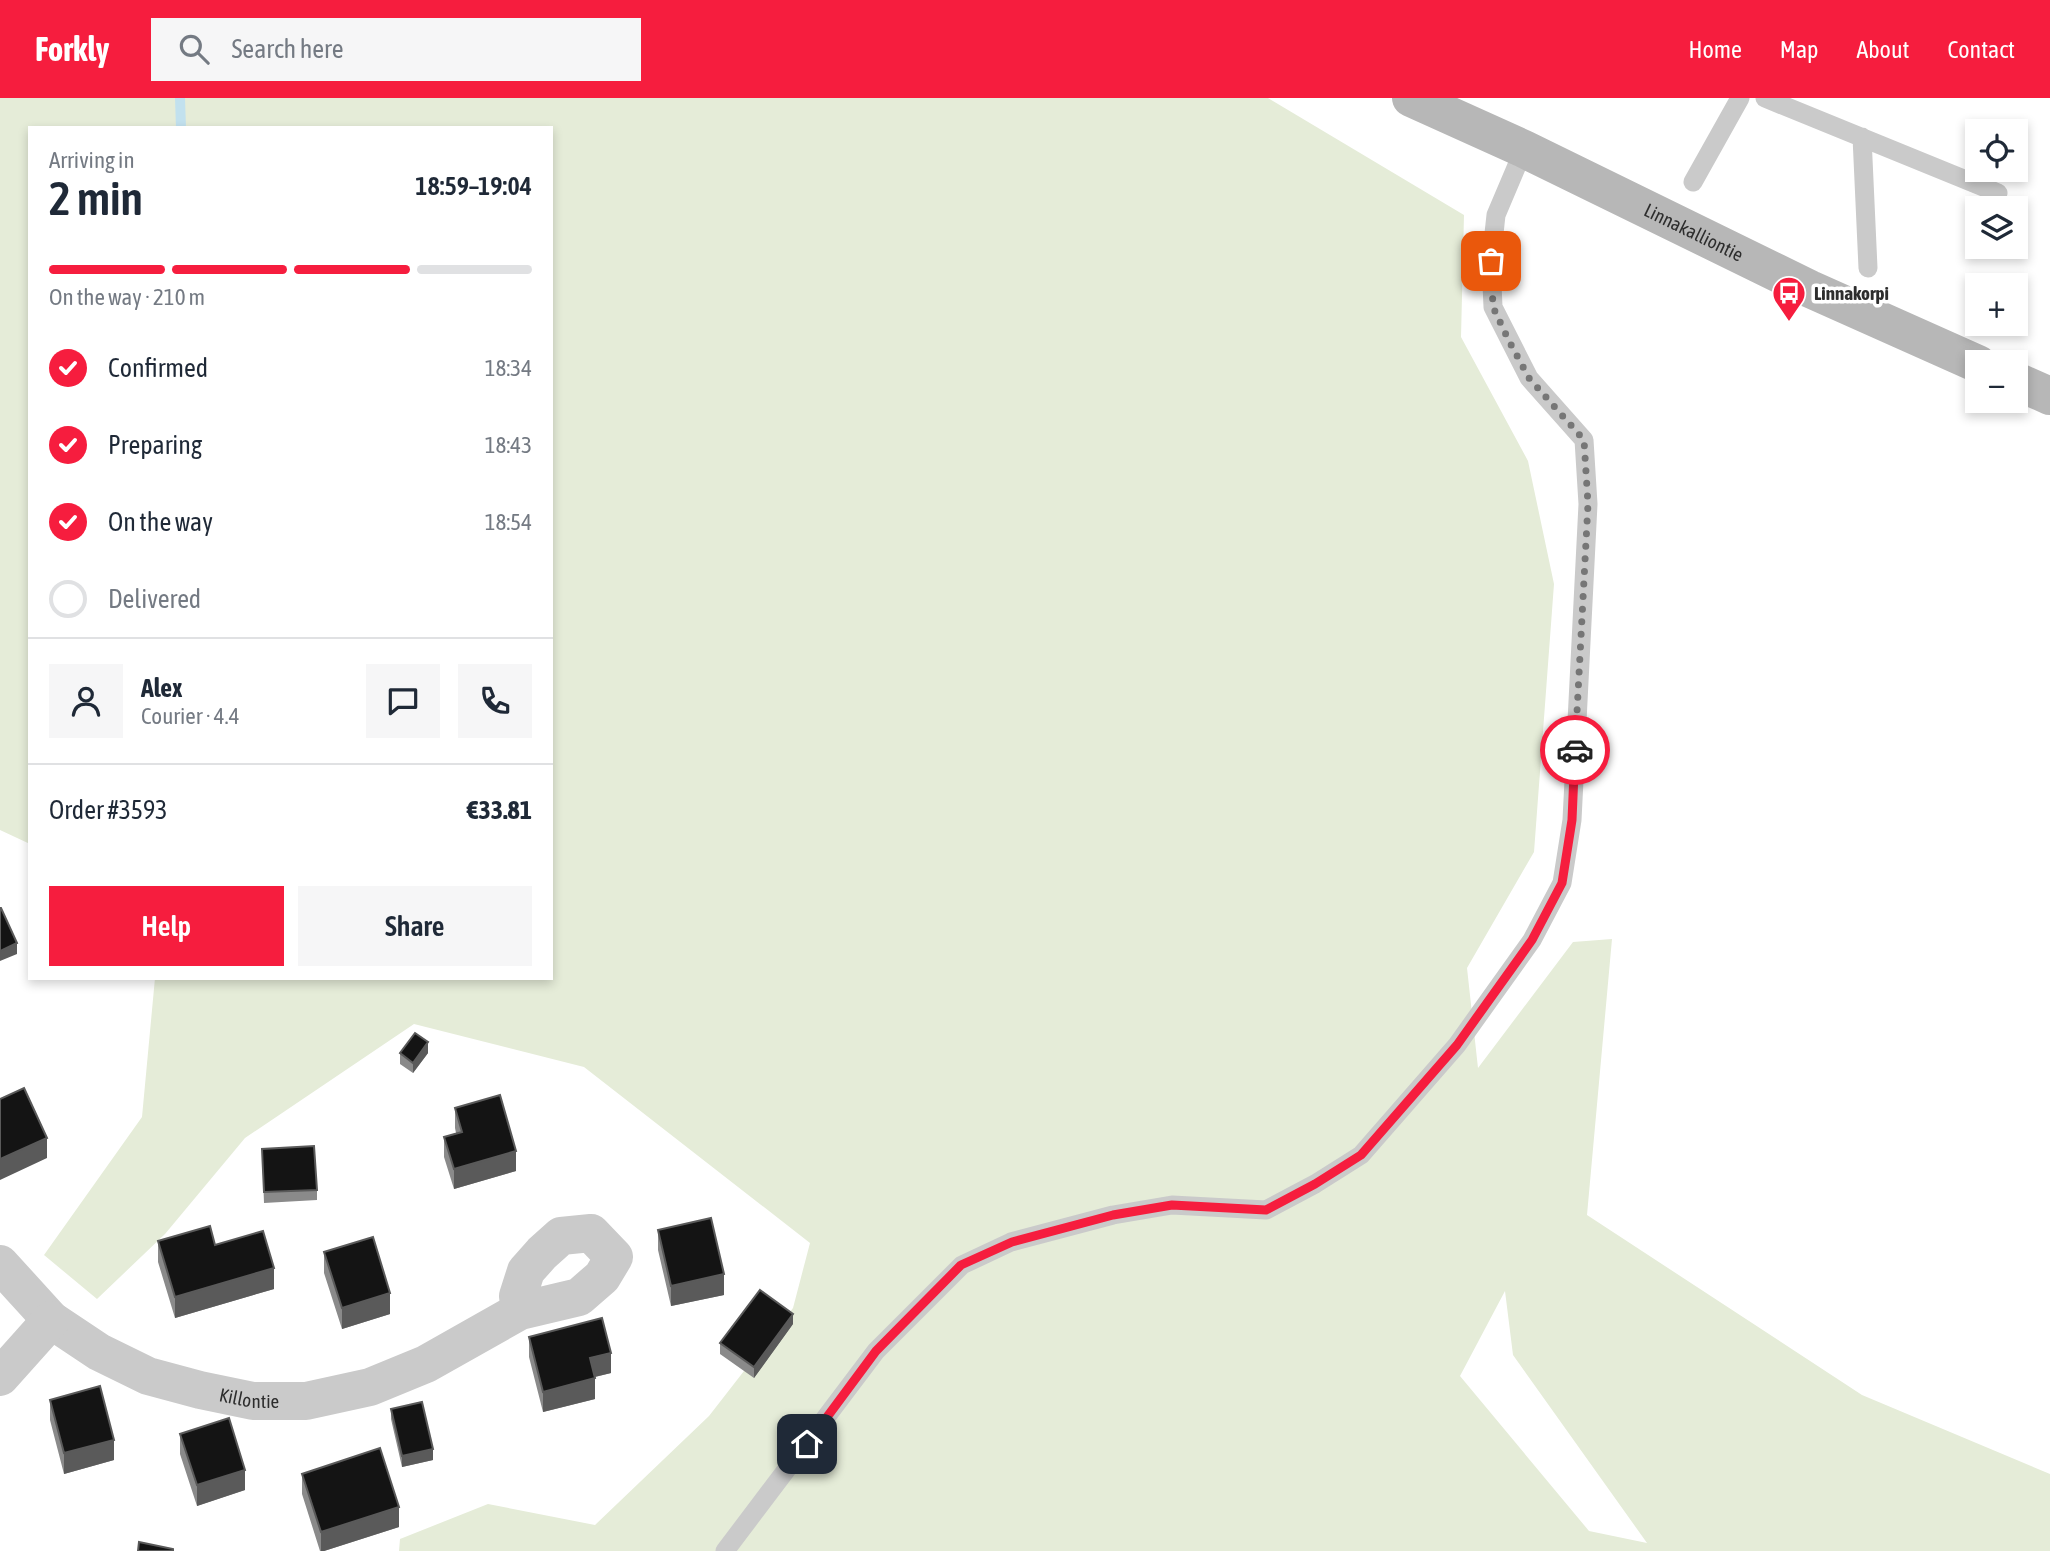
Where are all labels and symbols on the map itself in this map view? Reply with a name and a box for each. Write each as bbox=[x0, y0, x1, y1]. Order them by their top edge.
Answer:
street label: Linnakalliontie bbox=[1641, 199, 1747, 266]
pin bbox=[1461, 231, 1521, 291]
bus stop icon: Linnakorpi bbox=[1770, 274, 1808, 323]
place label: Linnakorpi bbox=[1814, 282, 1889, 304]
courier bbox=[1540, 715, 1610, 785]
street label: Killontie bbox=[217, 1383, 279, 1412]
pin bbox=[777, 1414, 837, 1474]

